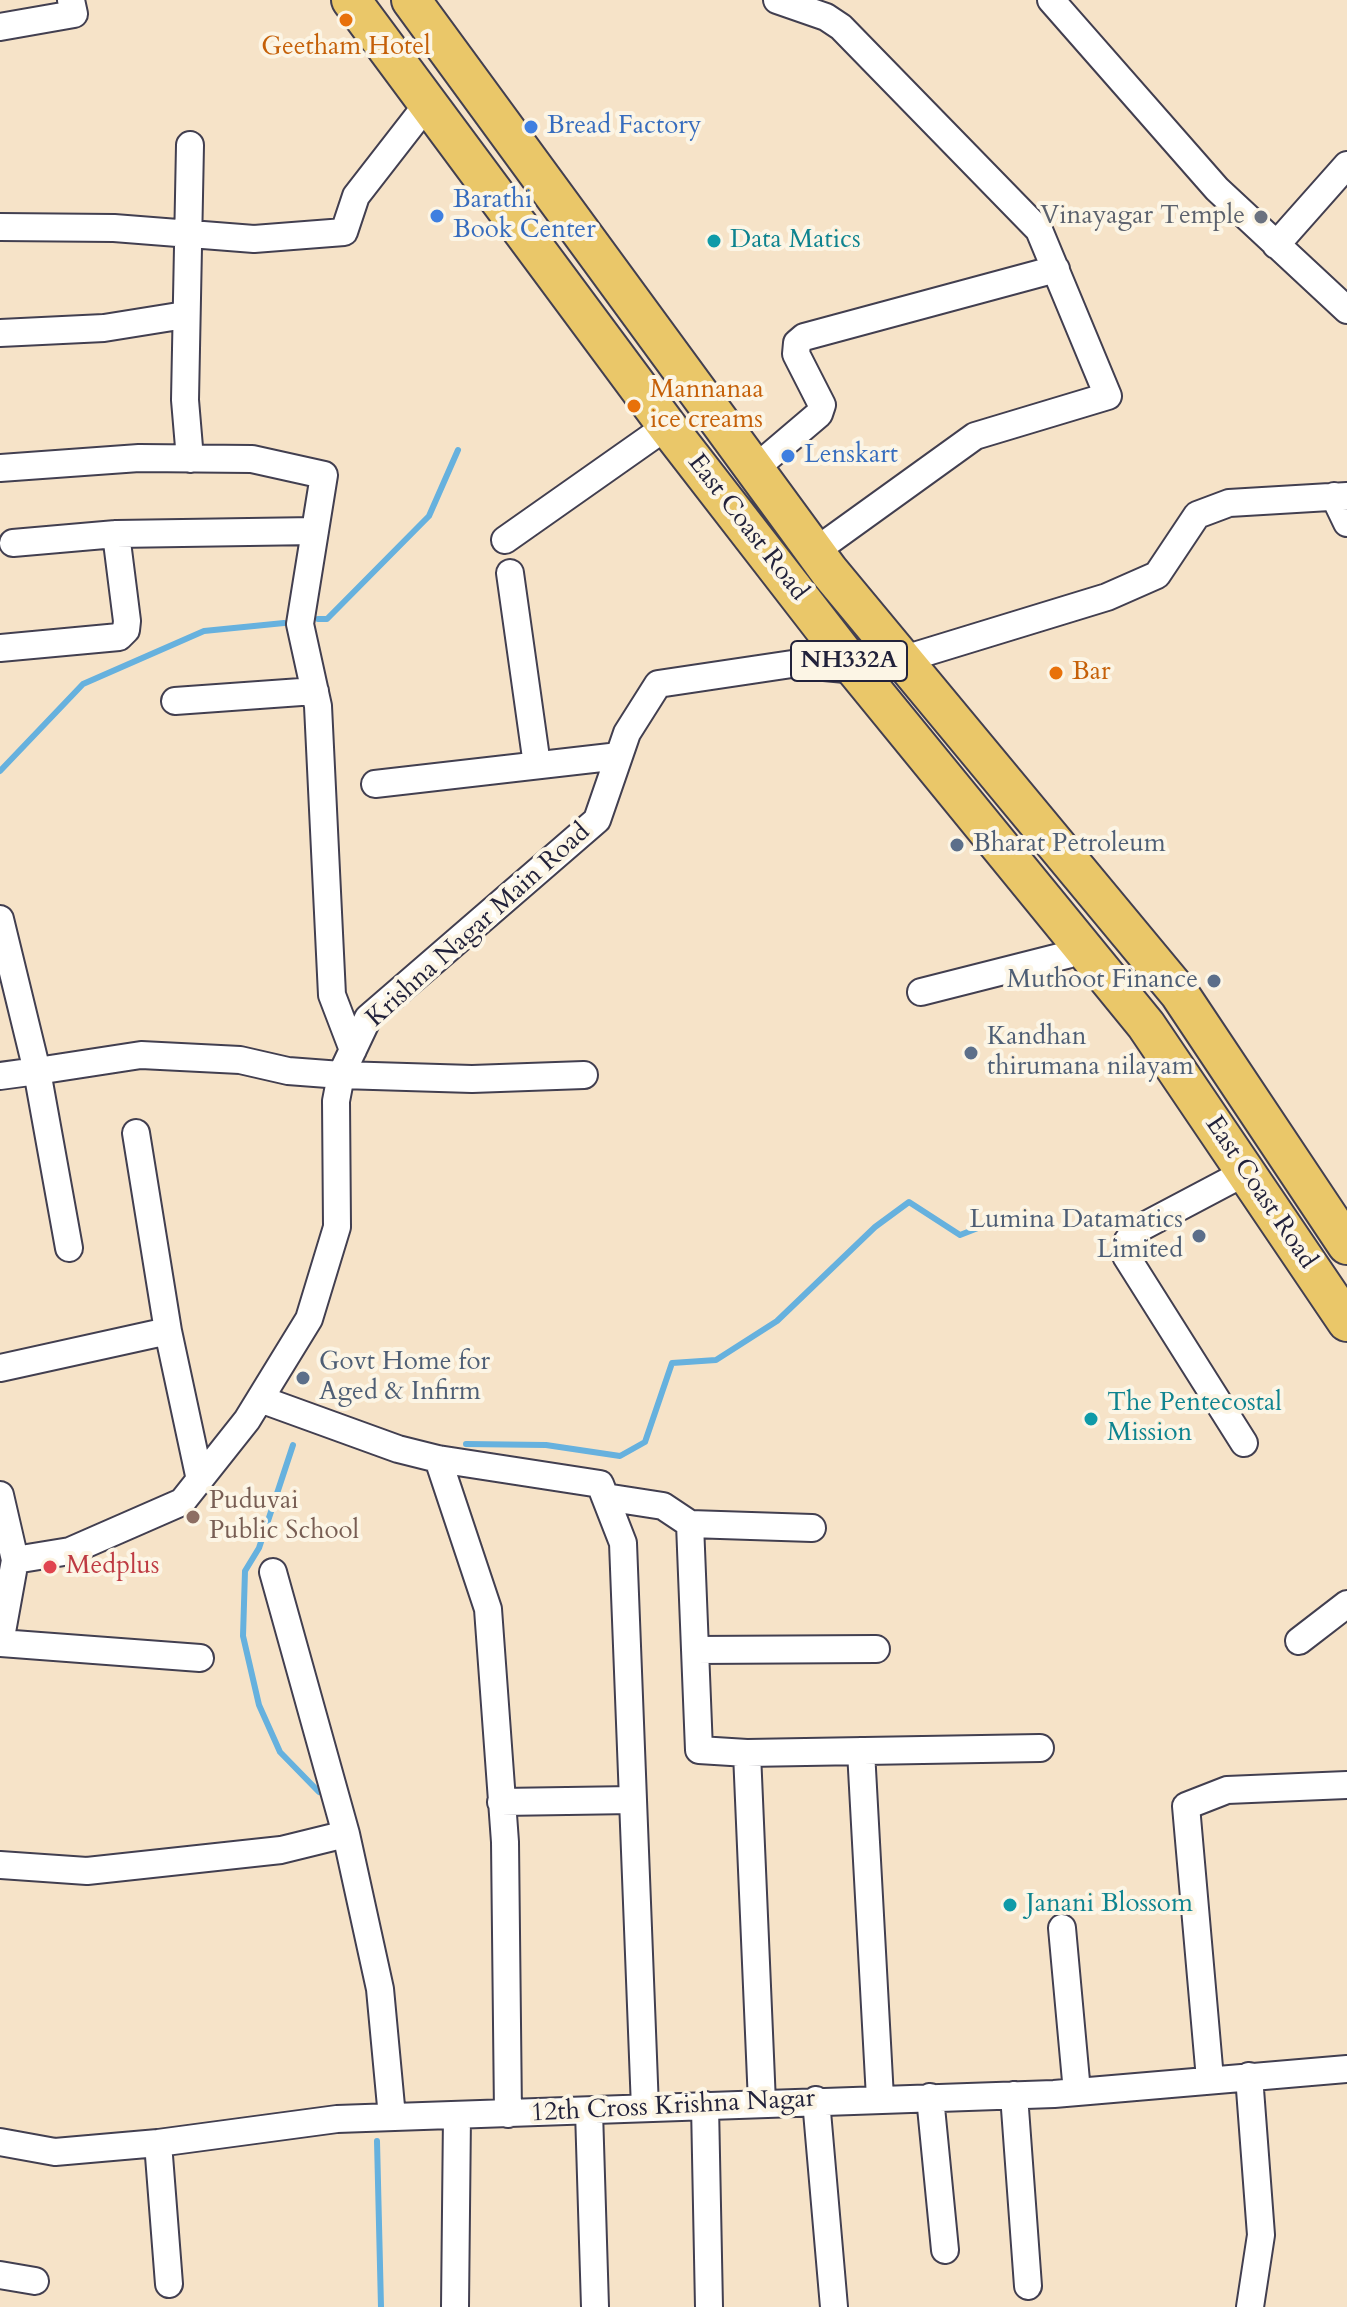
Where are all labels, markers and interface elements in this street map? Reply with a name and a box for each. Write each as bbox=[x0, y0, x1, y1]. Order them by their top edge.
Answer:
marker: Geetham Hotel bbox=[337, 11, 355, 29]
place label: Geetham Hotel bbox=[261, 32, 431, 64]
place label: Bread Factory bbox=[547, 111, 701, 143]
marker: Bread Factory bbox=[522, 118, 540, 136]
place label: Barathi Book Center bbox=[453, 185, 596, 246]
place label: Vinayagar Temple bbox=[1040, 201, 1245, 233]
marker: Barathi Book Center bbox=[428, 207, 446, 225]
marker: Vinayagar Temple bbox=[1252, 208, 1270, 226]
place label: Data Matics bbox=[730, 225, 861, 257]
marker: Data Matics bbox=[705, 232, 723, 250]
place label: Mannanaa ice creams bbox=[650, 375, 764, 436]
marker: Mannanaa ice creams bbox=[625, 397, 643, 415]
place label: Lenskart bbox=[804, 440, 898, 472]
marker: Lenskart bbox=[779, 447, 797, 465]
street label: East Coast Road bbox=[680, 449, 814, 607]
road number: NH332A bbox=[791, 641, 907, 681]
place label: Bar bbox=[1072, 657, 1110, 689]
marker: Bar bbox=[1047, 664, 1065, 682]
street label: Krishna Nagar Main Road bbox=[361, 817, 597, 1035]
place label: Bharat Petroleum bbox=[973, 829, 1166, 861]
marker: Bharat Petroleum bbox=[948, 836, 966, 854]
place label: Muthoot Finance bbox=[1007, 965, 1198, 997]
marker: Muthoot Finance bbox=[1205, 972, 1223, 990]
place label: Kandhan thirumana nilayam bbox=[987, 1022, 1194, 1084]
marker: Kandhan thirumana nilayam bbox=[962, 1044, 980, 1062]
street label: East Coast Road bbox=[1197, 1111, 1323, 1275]
place label: Lumina Datamatics Limited bbox=[970, 1205, 1183, 1266]
marker: Lumina Datamatics Limited bbox=[1190, 1227, 1208, 1245]
place label: Govt Home for Aged & Infirm bbox=[319, 1347, 490, 1408]
marker: Govt Home for Aged & Infirm bbox=[294, 1369, 312, 1387]
place label: The Pentecostal Mission bbox=[1107, 1388, 1282, 1450]
marker: The Pentecostal Mission bbox=[1082, 1410, 1100, 1428]
place label: Puduvai Public School bbox=[209, 1486, 359, 1548]
marker: Puduvai Public School bbox=[184, 1508, 202, 1526]
place label: Medplus bbox=[66, 1551, 160, 1583]
marker: Medplus bbox=[41, 1558, 59, 1576]
place label: Janani Blossom bbox=[1026, 1889, 1193, 1921]
marker: Janani Blossom bbox=[1001, 1896, 1019, 1914]
street label: 12th Cross Krishna Nagar bbox=[530, 2084, 816, 2130]

